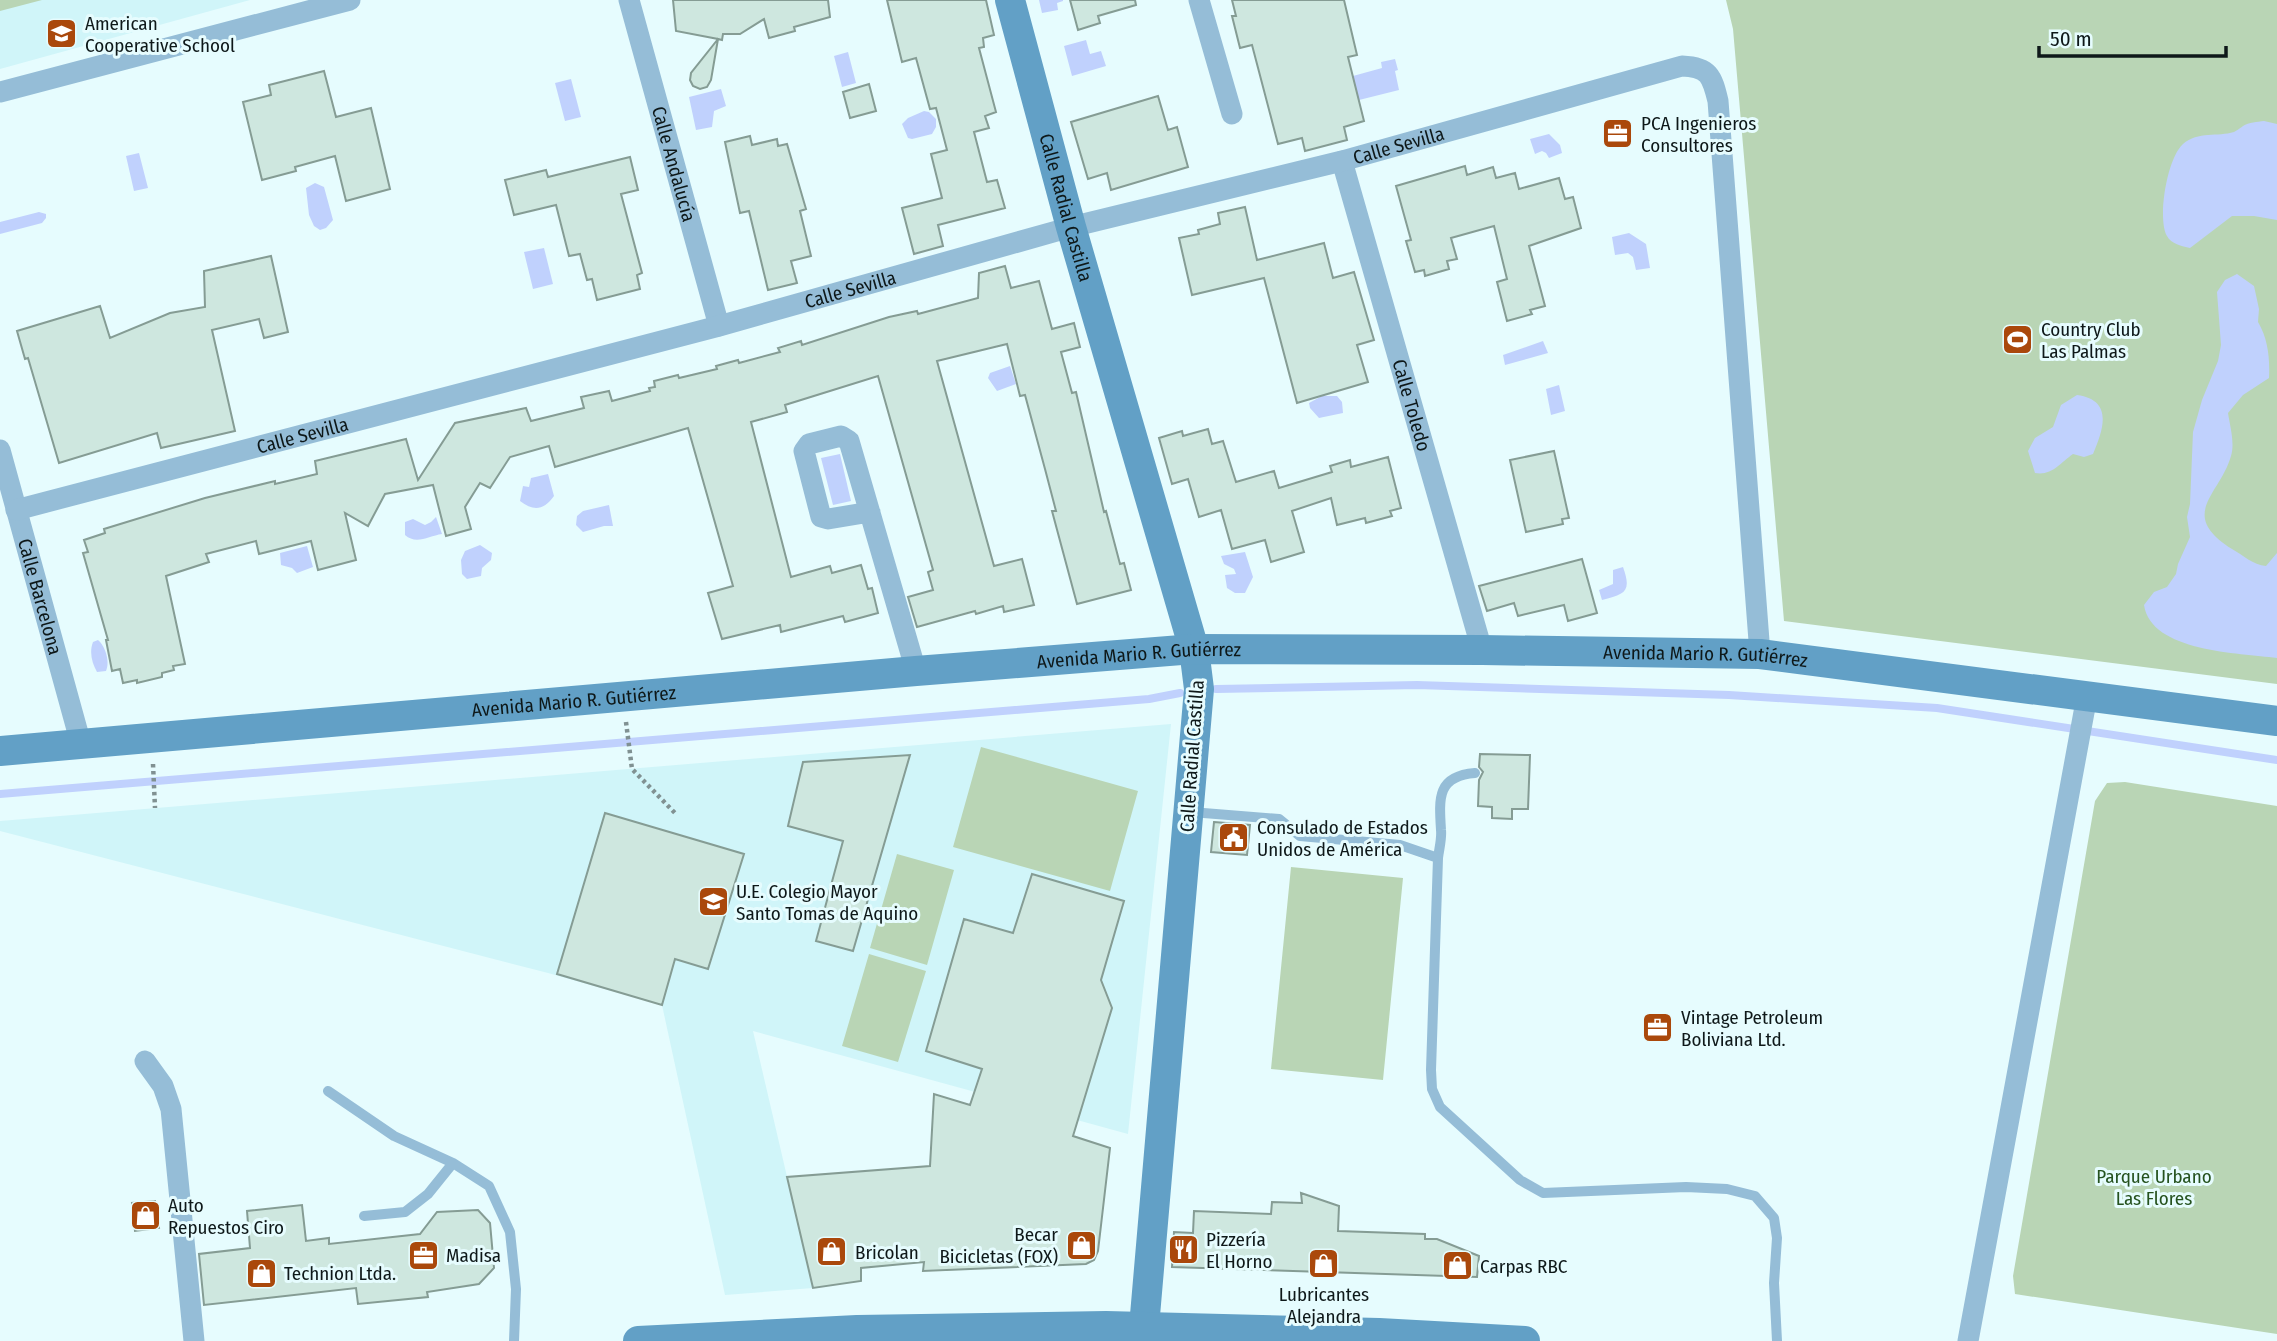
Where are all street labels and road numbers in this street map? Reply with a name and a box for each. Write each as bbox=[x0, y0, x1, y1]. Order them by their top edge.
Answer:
street label: Calle Andalucía bbox=[647, 103, 701, 224]
street label: Calle Sevilla bbox=[1350, 122, 1447, 169]
street label: Calle Radial Castilla bbox=[1035, 131, 1098, 284]
street label: Calle Sevilla bbox=[802, 265, 898, 313]
street label: Calle Toledo bbox=[1388, 357, 1436, 454]
street label: Calle Sevilla bbox=[254, 412, 351, 458]
street label: Calle Barcelona bbox=[13, 536, 67, 657]
street label: Avenida Mario R. Gutiérrez bbox=[1036, 637, 1242, 673]
street label: Avenida Mario R. Gutiérrez bbox=[1603, 640, 1810, 672]
street label: Calle Radial Castilla bbox=[1175, 679, 1209, 833]
street label: Avenida Mario R. Gutiérrez bbox=[471, 680, 677, 721]

